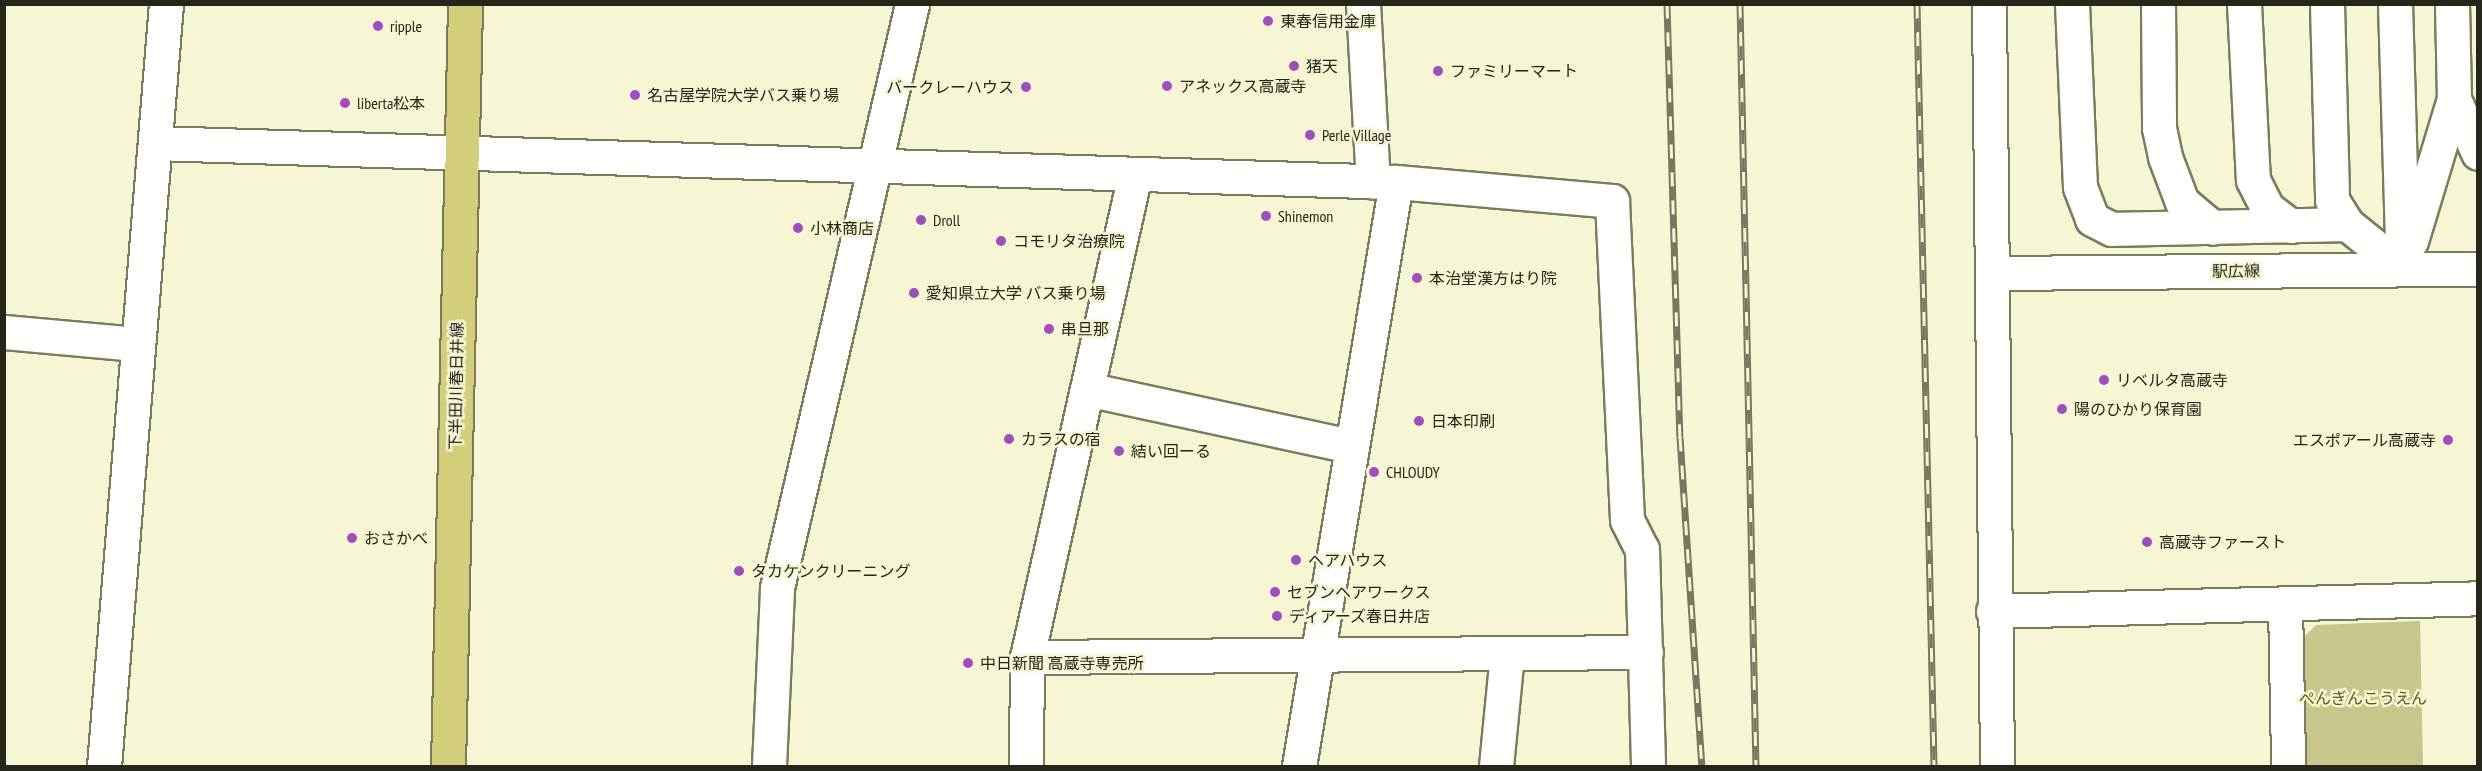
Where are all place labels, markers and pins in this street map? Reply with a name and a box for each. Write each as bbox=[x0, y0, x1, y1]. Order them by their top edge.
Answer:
place label: 東春信用金庫 bbox=[1280, 11, 1376, 31]
marker: 東春信用金庫 bbox=[1261, 14, 1275, 28]
place label: ripple bbox=[390, 16, 422, 36]
marker: ripple bbox=[371, 19, 385, 33]
place label: 猪天 bbox=[1306, 56, 1338, 76]
marker: 猪天 bbox=[1287, 59, 1301, 73]
place label: ファミリーマート bbox=[1450, 61, 1578, 81]
marker: ファミリーマート bbox=[1431, 64, 1445, 78]
place label: アネックス高蔵寺 bbox=[1179, 76, 1307, 96]
place label: バークレーハウス bbox=[886, 77, 1014, 97]
marker: アネックス高蔵寺 bbox=[1160, 79, 1174, 93]
marker: バークレーハウス bbox=[1019, 80, 1033, 94]
place label: 名古屋学院大学バス乗り場 bbox=[647, 85, 839, 105]
marker: 名古屋学院大学バス乗り場 bbox=[628, 88, 642, 102]
place label: liberta松本 bbox=[357, 93, 425, 113]
marker: liberta松本 bbox=[338, 96, 352, 110]
place label: Perle Village bbox=[1322, 125, 1392, 145]
marker: Perle Village bbox=[1303, 128, 1317, 142]
place label: Shinemon bbox=[1278, 206, 1333, 226]
marker: Shinemon bbox=[1259, 209, 1273, 223]
place label: Droll bbox=[933, 210, 960, 230]
marker: Droll bbox=[914, 213, 928, 227]
place label: 小林商店 bbox=[810, 218, 874, 238]
marker: 小林商店 bbox=[791, 221, 805, 235]
place label: コモリタ治療院 bbox=[1013, 231, 1125, 251]
marker: コモリタ治療院 bbox=[994, 234, 1008, 248]
place label: 本治堂漢方はり院 bbox=[1429, 268, 1557, 288]
marker: 本治堂漢方はり院 bbox=[1410, 271, 1424, 285]
place label: 愛知県立大学 バス乗り場 bbox=[926, 283, 1105, 303]
marker: 愛知県立大学 バス乗り場 bbox=[907, 286, 921, 300]
place label: 串旦那 bbox=[1061, 319, 1109, 339]
marker: 串旦那 bbox=[1042, 322, 1056, 336]
place label: リベルタ高蔵寺 bbox=[2116, 370, 2228, 390]
marker: リベルタ高蔵寺 bbox=[2097, 373, 2111, 387]
place label: 陽のひかり保育園 bbox=[2074, 399, 2202, 419]
marker: 陽のひかり保育園 bbox=[2055, 402, 2069, 416]
place label: 日本印刷 bbox=[1431, 411, 1495, 431]
marker: 日本印刷 bbox=[1412, 414, 1426, 428]
place label: カラスの宿 bbox=[1021, 429, 1101, 449]
place label: エスポアール高蔵寺 bbox=[2293, 430, 2436, 450]
marker: カラスの宿 bbox=[1002, 432, 1016, 446]
marker: エスポアール高蔵寺 bbox=[2441, 433, 2455, 447]
place label: 結い回ーる bbox=[1131, 441, 1211, 461]
marker: 結い回ーる bbox=[1112, 444, 1126, 458]
place label: CHLOUDY bbox=[1386, 462, 1440, 482]
marker: CHLOUDY bbox=[1367, 465, 1381, 479]
place label: おさかべ bbox=[364, 528, 428, 548]
marker: おさかべ bbox=[345, 531, 359, 545]
place label: 高蔵寺ファースト bbox=[2159, 532, 2287, 552]
marker: 高蔵寺ファースト bbox=[2140, 535, 2154, 549]
place label: ヘアハウス bbox=[1308, 550, 1388, 570]
marker: ヘアハウス bbox=[1289, 553, 1303, 567]
place label: タカケンクリーニング bbox=[751, 561, 911, 581]
marker: タカケンクリーニング bbox=[732, 564, 746, 578]
place label: セブンヘアワークス bbox=[1287, 582, 1431, 602]
marker: セブンヘアワークス bbox=[1268, 585, 1282, 599]
place label: ディアーズ春日井店 bbox=[1289, 606, 1432, 626]
marker: ディアーズ春日井店 bbox=[1270, 609, 1284, 623]
place label: 中日新聞 高蔵寺専売所 bbox=[980, 653, 1143, 673]
marker: 中日新聞 高蔵寺専売所 bbox=[961, 656, 975, 670]

